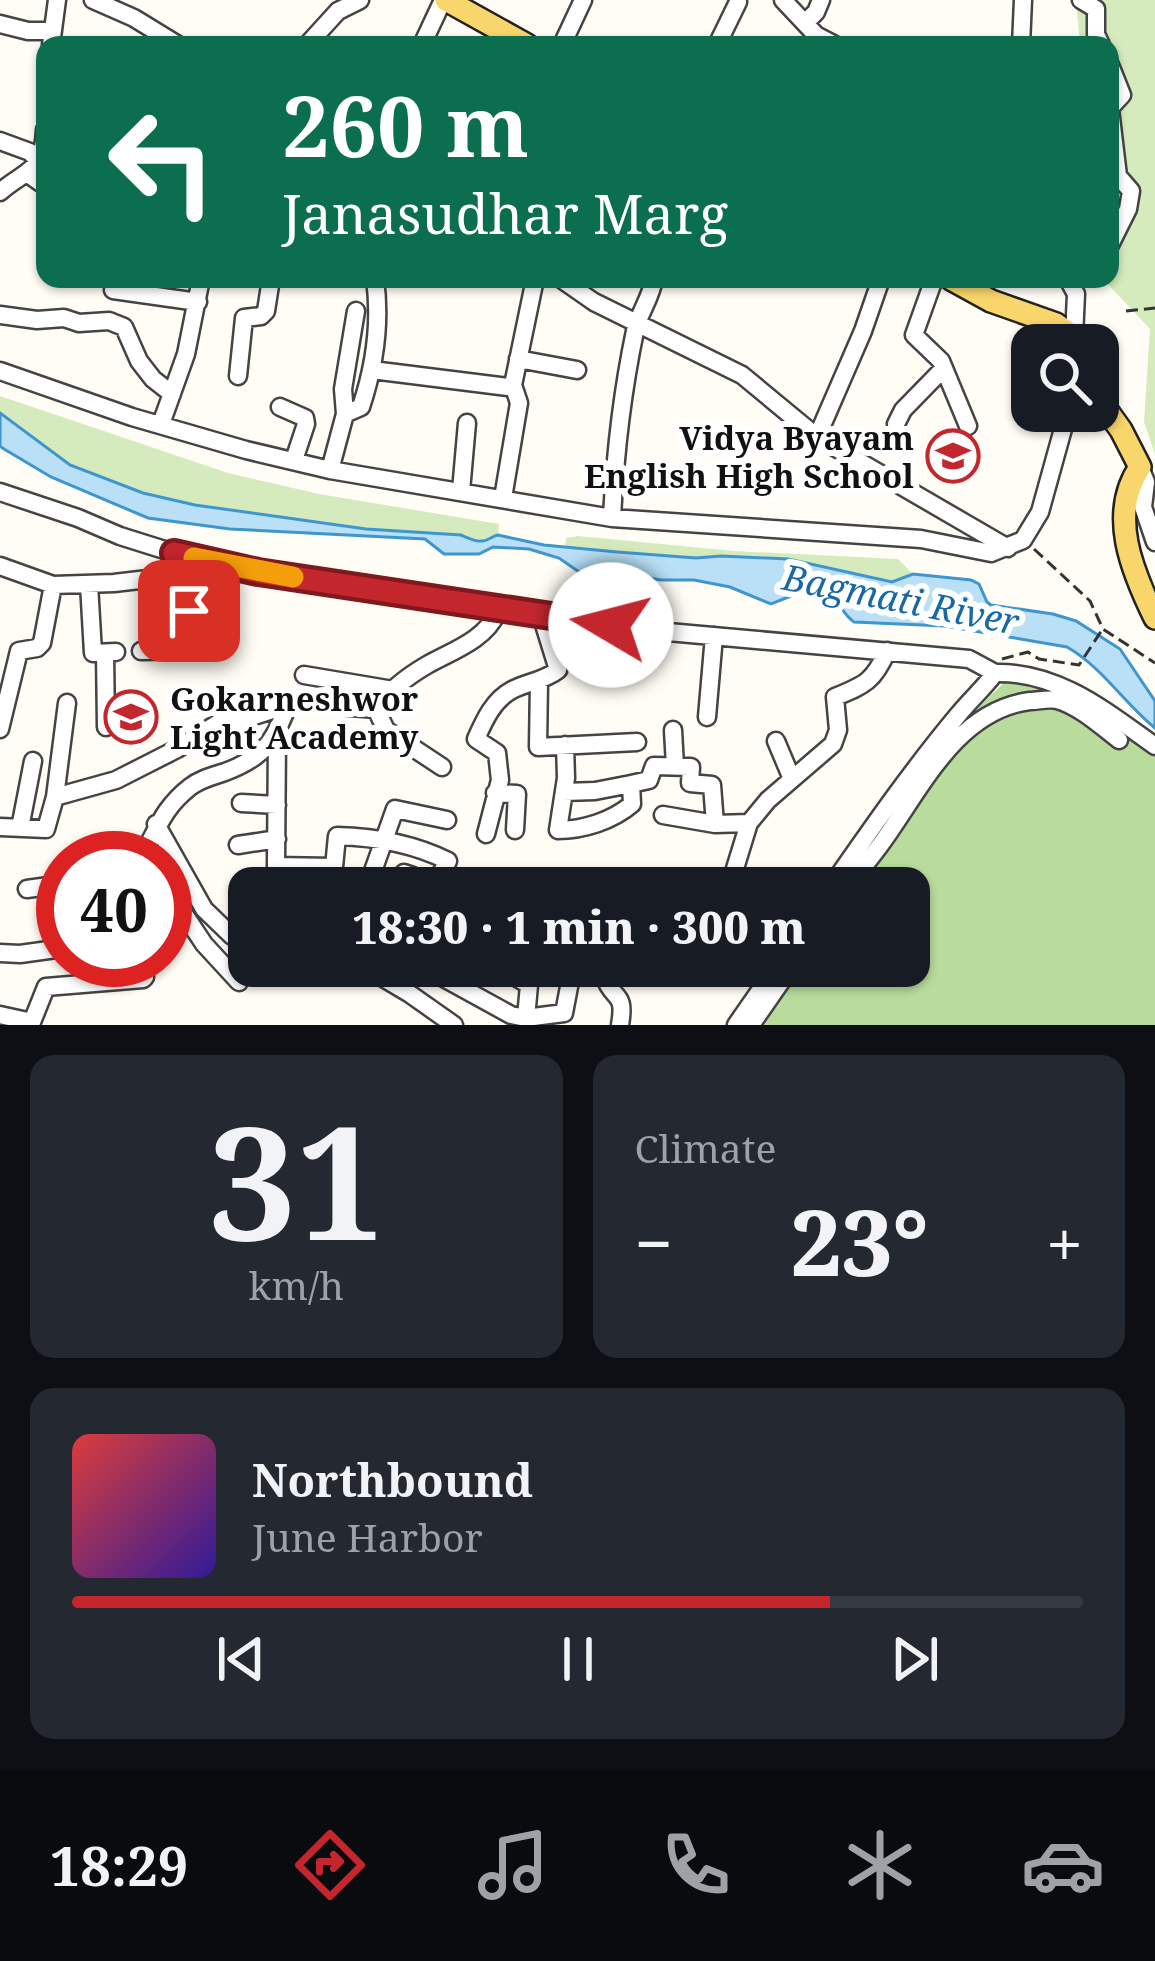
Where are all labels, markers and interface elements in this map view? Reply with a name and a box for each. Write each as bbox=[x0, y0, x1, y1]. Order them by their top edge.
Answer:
text: 260 m bbox=[282, 67, 529, 182]
icon: left bbox=[84, 84, 240, 240]
text: Janasudhar Marg bbox=[282, 176, 728, 250]
map controls bbox=[1011, 324, 1119, 432]
button: search bbox=[1011, 324, 1119, 432]
place label: Vidya Byayam English High School bbox=[584, 415, 914, 498]
school or university icon: Vidya Byayam English High School bbox=[925, 428, 981, 484]
water label: Bagmati River bbox=[778, 552, 1025, 646]
pin bbox=[138, 560, 240, 662]
position arrow bbox=[548, 562, 674, 688]
icon: arrive bbox=[156, 578, 222, 644]
place label: Gokarneshwor Light Academy bbox=[170, 676, 419, 759]
school or university icon: Gokarneshwor Light Academy bbox=[103, 689, 159, 745]
speed limit sign: 40 bbox=[36, 831, 192, 987]
text: 18:30 · 1 min · 300 m bbox=[352, 896, 806, 957]
text: 31 bbox=[208, 1073, 384, 1286]
text: Climate bbox=[635, 1121, 776, 1174]
text: 23° bbox=[790, 1180, 928, 1302]
text: − bbox=[635, 1197, 673, 1287]
text: + bbox=[1046, 1197, 1083, 1287]
text: km/h bbox=[248, 1258, 344, 1311]
text: Northbound bbox=[252, 1449, 533, 1510]
text: June Harbor bbox=[252, 1510, 483, 1563]
icon: previous bbox=[208, 1626, 274, 1692]
icon: pause bbox=[545, 1626, 611, 1692]
icon: next bbox=[882, 1626, 948, 1692]
icon: directions bbox=[288, 1823, 372, 1907]
icon: music bbox=[471, 1823, 555, 1907]
icon: phone bbox=[654, 1823, 738, 1907]
icon: climate bbox=[838, 1823, 922, 1907]
icon: car bbox=[1021, 1823, 1105, 1907]
text: 18:29 bbox=[50, 1828, 188, 1902]

